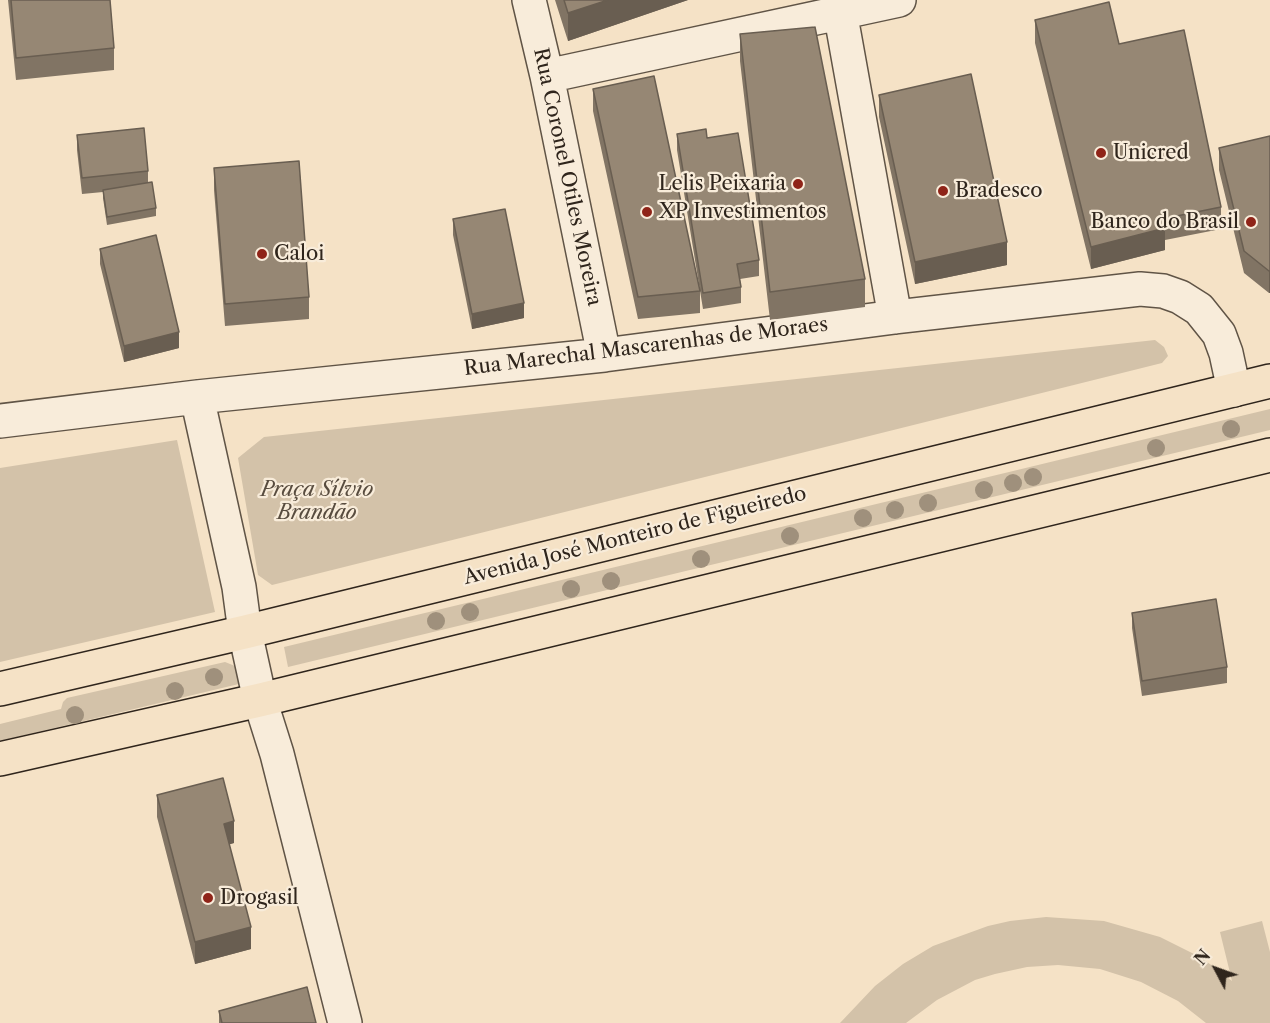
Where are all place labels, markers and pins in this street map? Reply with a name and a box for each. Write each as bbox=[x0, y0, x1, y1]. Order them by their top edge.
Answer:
place label: Unicred bbox=[1113, 141, 1189, 165]
marker: Unicred bbox=[1094, 146, 1108, 160]
place label: Lelis Peixaria bbox=[658, 172, 786, 196]
marker: Lelis Peixaria bbox=[791, 177, 805, 191]
place label: Bradesco bbox=[955, 179, 1043, 203]
marker: Bradesco bbox=[936, 184, 950, 198]
place label: XP Investimentos bbox=[659, 200, 826, 224]
marker: XP Investimentos bbox=[640, 205, 654, 219]
place label: Banco do Brasil bbox=[1091, 210, 1239, 234]
marker: Banco do Brasil bbox=[1244, 215, 1258, 229]
place label: Caloi bbox=[274, 242, 324, 266]
marker: Caloi bbox=[255, 247, 269, 261]
place label: Drogasil bbox=[220, 886, 298, 910]
marker: Drogasil bbox=[201, 891, 215, 905]

